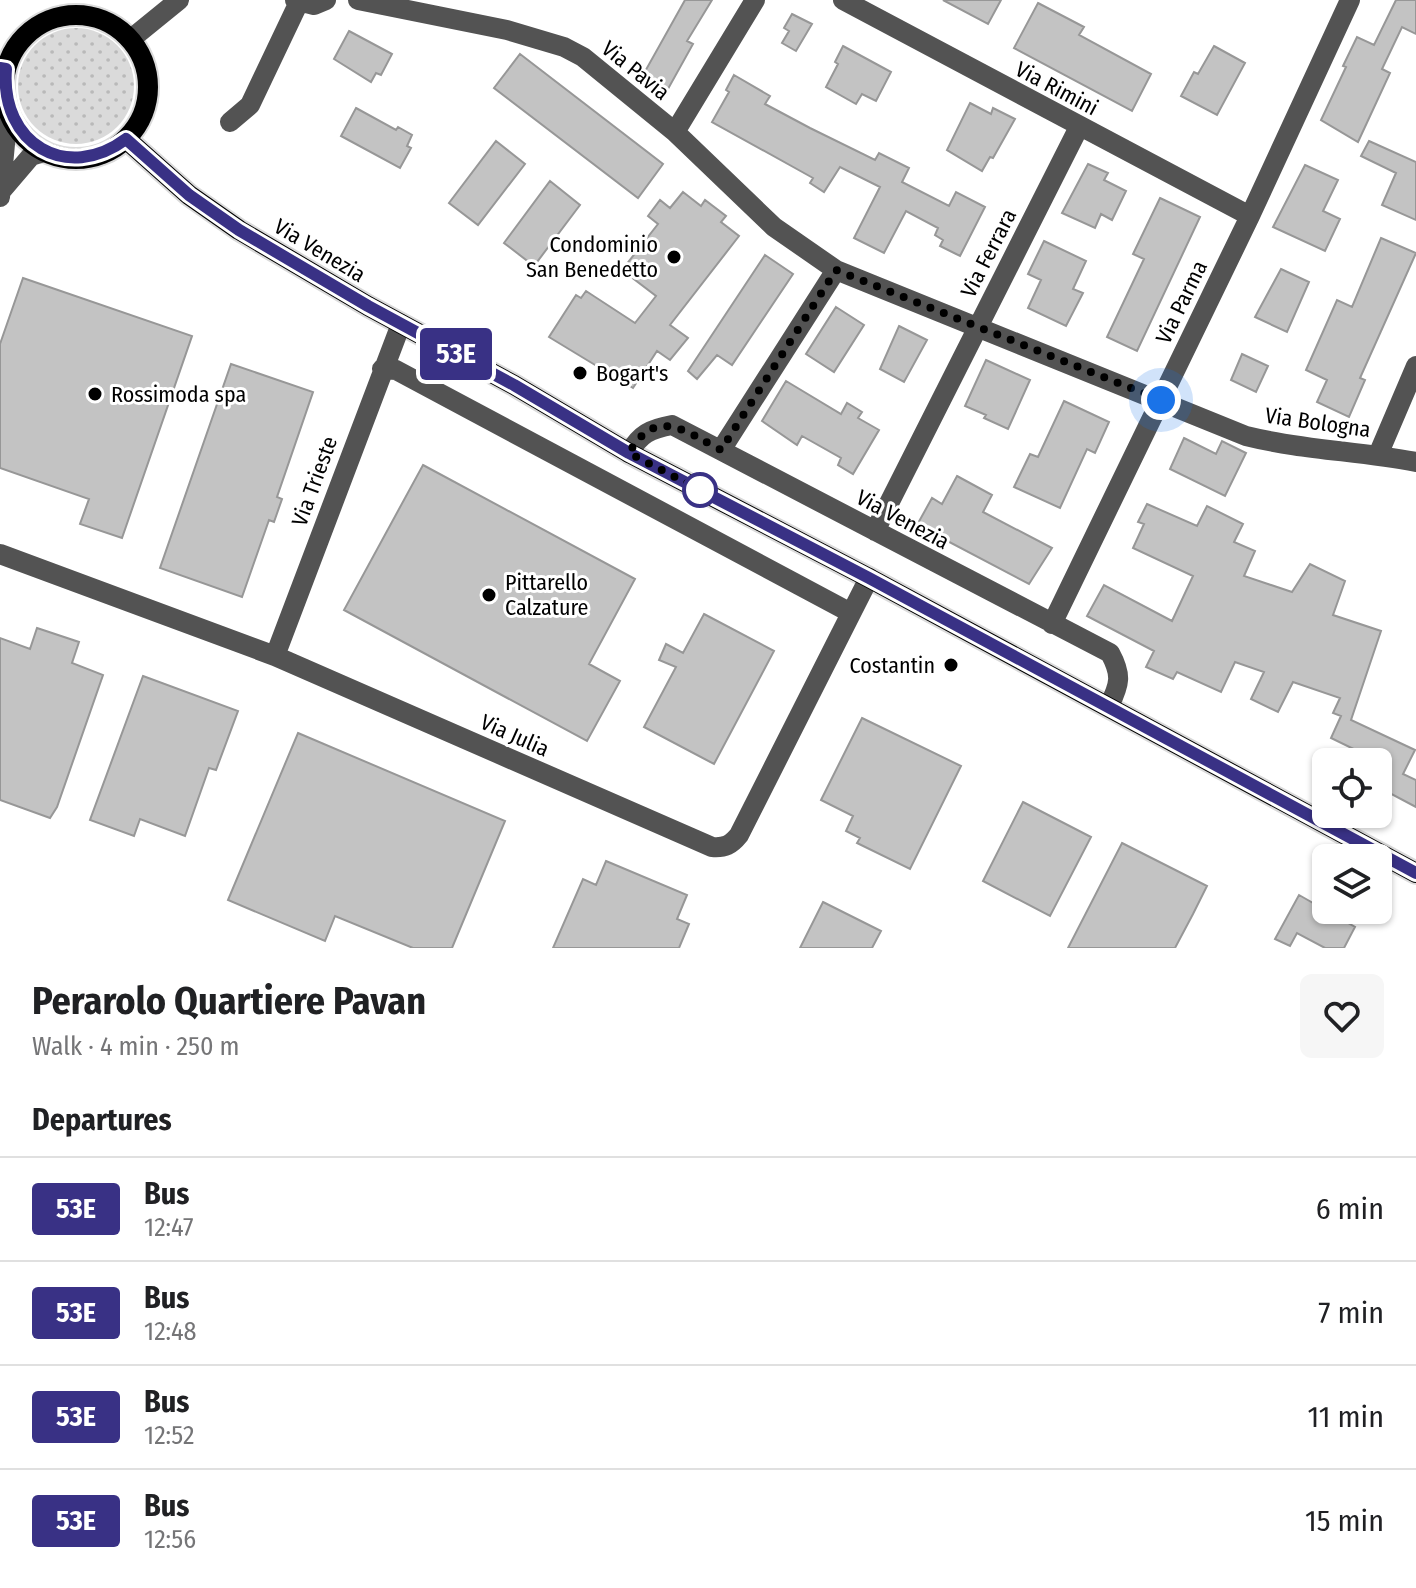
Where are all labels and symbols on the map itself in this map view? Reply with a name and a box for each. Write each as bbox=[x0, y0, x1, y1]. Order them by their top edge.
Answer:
street label: Via Pavia bbox=[596, 35, 675, 106]
street label: Via Rimini bbox=[1011, 55, 1103, 121]
street label: Via Ferrara bbox=[955, 204, 1022, 302]
street label: Via Venezia bbox=[269, 213, 370, 288]
place label: Condominio San Benedetto bbox=[526, 231, 658, 283]
marker: Condominio San Benedetto bbox=[665, 248, 683, 266]
street label: Via Parma bbox=[1150, 256, 1213, 348]
line badge: 53E bbox=[410, 328, 502, 380]
place label: Bogart's bbox=[596, 360, 668, 387]
marker: Bogart's bbox=[571, 364, 589, 382]
your location bbox=[1141, 380, 1181, 420]
place label: Rossimoda spa bbox=[111, 381, 246, 408]
marker: Rossimoda spa bbox=[86, 385, 104, 403]
street label: Via Bologna bbox=[1263, 402, 1372, 443]
street label: Via Trieste bbox=[286, 433, 343, 530]
unlabelled marker bbox=[683, 473, 717, 507]
street label: Via Venezia bbox=[852, 484, 954, 555]
place label: Pittarello Calzature bbox=[505, 569, 588, 621]
marker: Pittarello Calzature bbox=[480, 586, 498, 604]
place label: Costantin bbox=[850, 652, 935, 679]
marker: Costantin bbox=[942, 656, 960, 674]
street label: Via Julia bbox=[476, 708, 553, 763]

